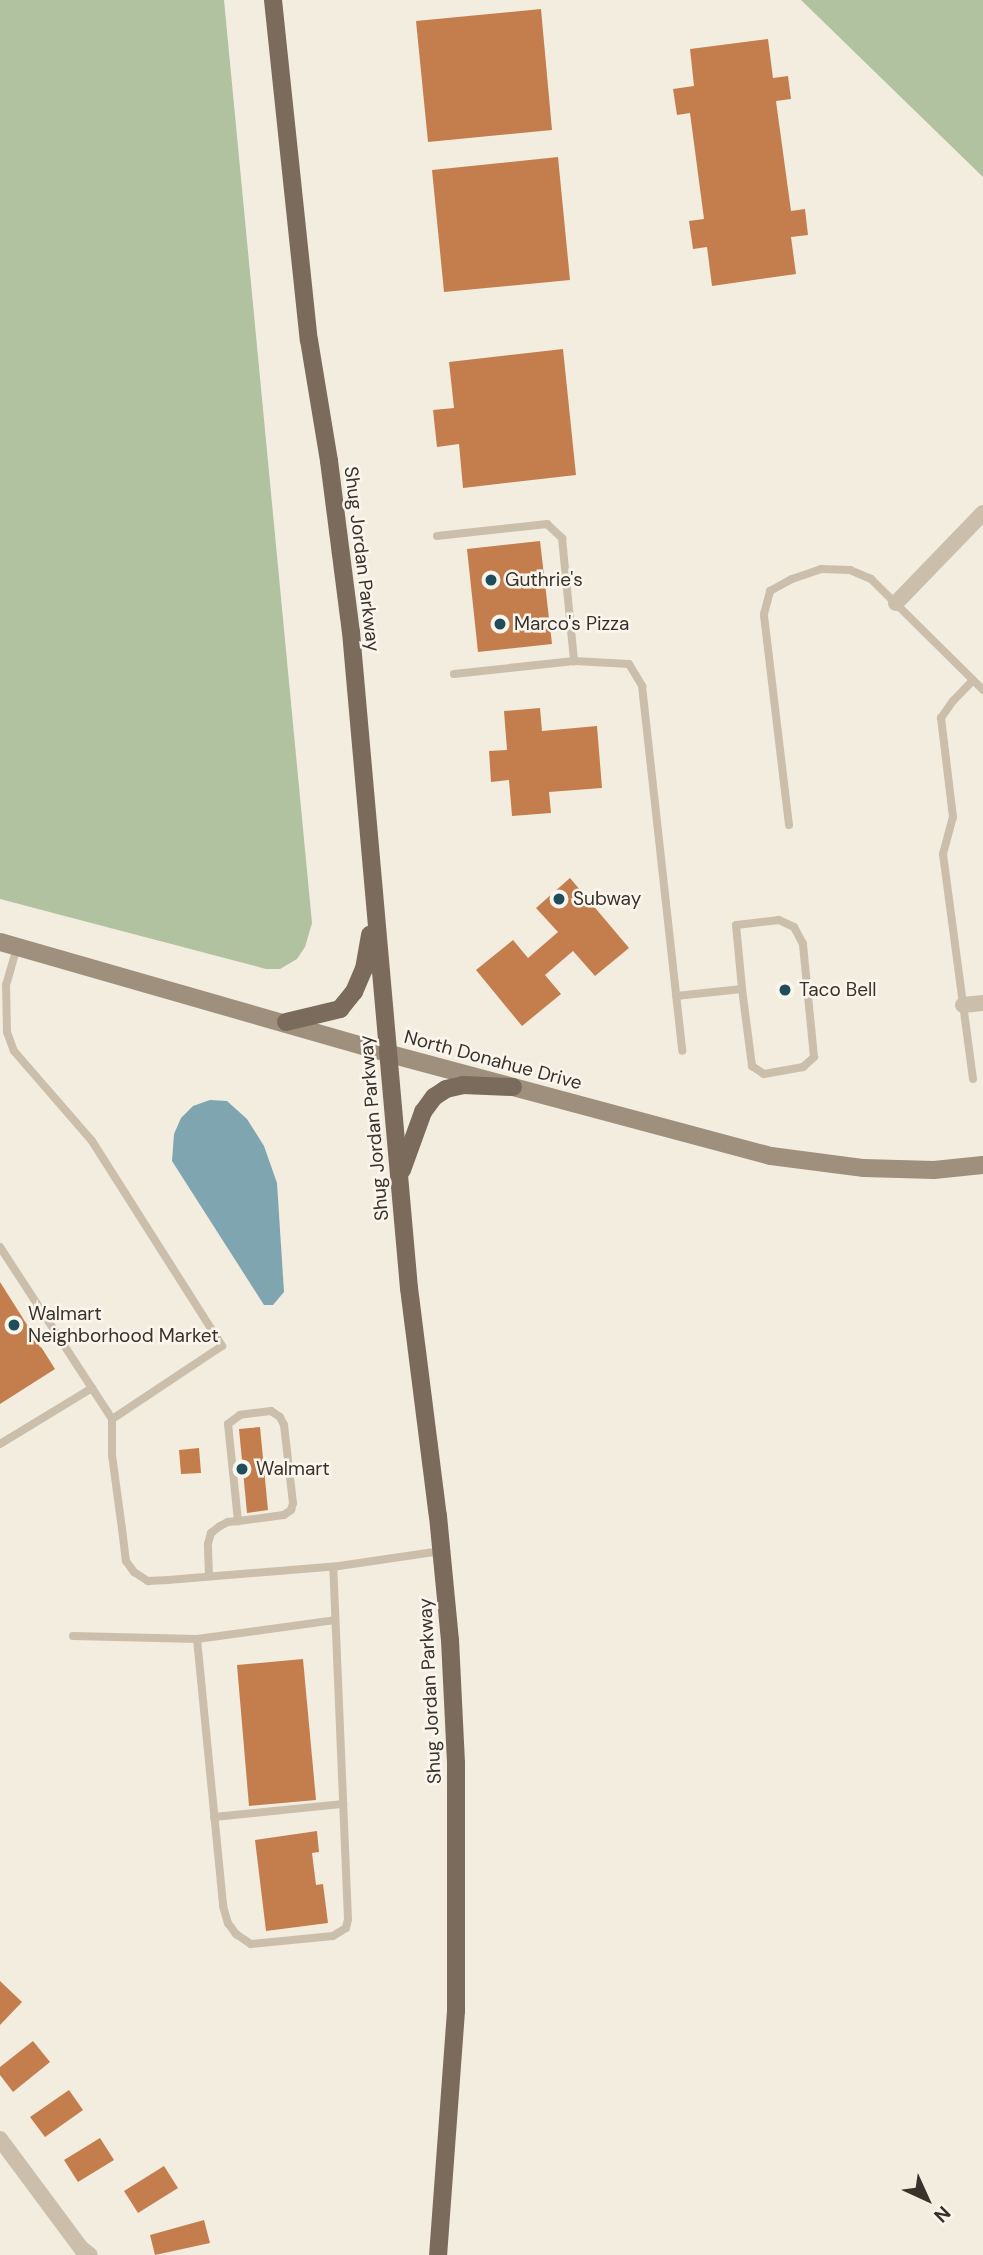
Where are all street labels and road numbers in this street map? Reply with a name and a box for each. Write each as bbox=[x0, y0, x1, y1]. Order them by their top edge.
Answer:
street label: Shug Jordan Parkway bbox=[339, 465, 385, 653]
street label: North Donahue Drive bbox=[402, 1025, 584, 1095]
street label: Shug Jordan Parkway bbox=[355, 1034, 393, 1222]
street label: Shug Jordan Parkway bbox=[414, 1597, 446, 1785]

